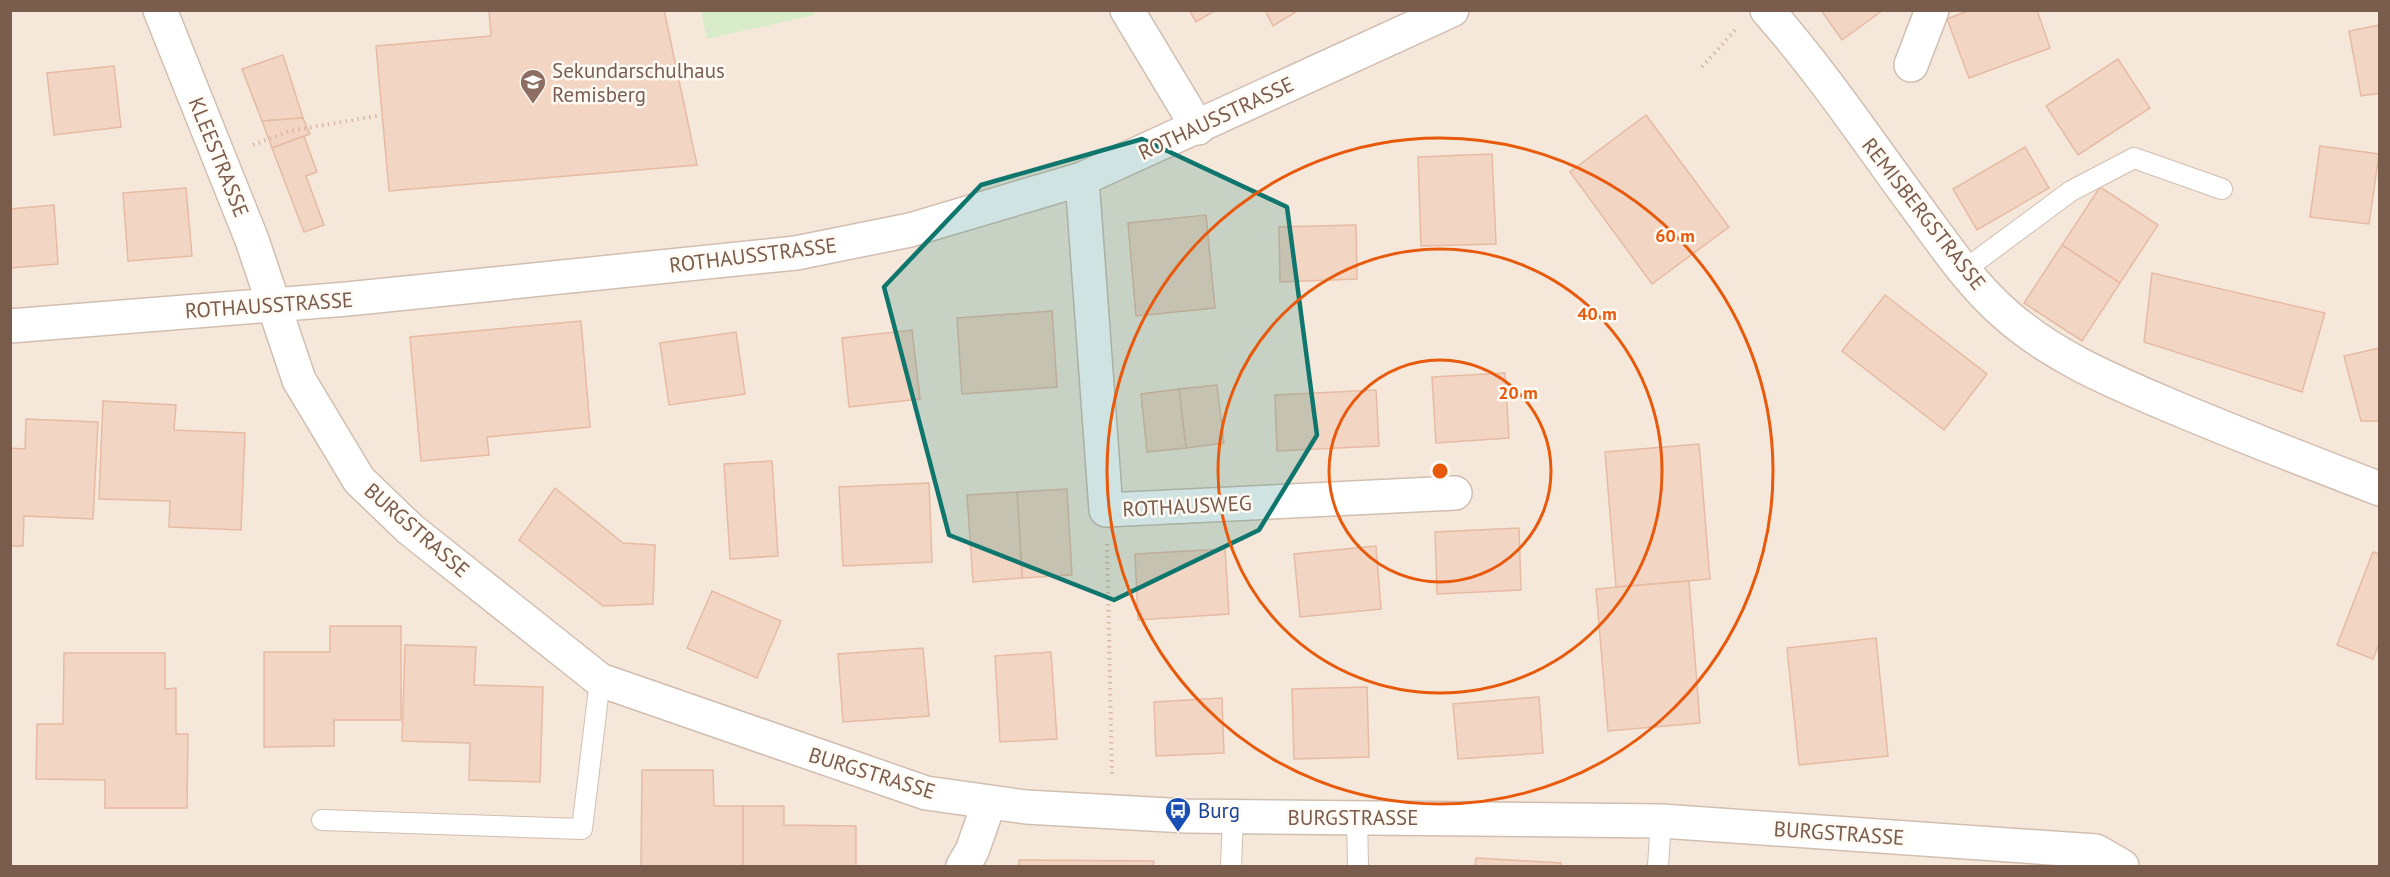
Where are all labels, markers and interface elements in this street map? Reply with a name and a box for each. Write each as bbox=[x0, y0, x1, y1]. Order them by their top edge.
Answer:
place label: Sekundarschulhaus Remisberg bbox=[552, 57, 725, 108]
school or university icon: Sekundarschulhaus Remisberg bbox=[518, 67, 548, 105]
street label: ROTHAUSSTRASSE bbox=[1134, 70, 1298, 166]
street label: KLEESTRASSE bbox=[183, 93, 255, 221]
street label: REMISBERGSTRASSE bbox=[1856, 132, 1992, 296]
text: 60 m bbox=[1655, 224, 1695, 247]
street label: ROTHAUSSTRASSE bbox=[668, 231, 838, 279]
street label: ROTHAUSSTRASSE bbox=[184, 286, 354, 324]
text: 40 m bbox=[1577, 302, 1617, 325]
text: 20 m bbox=[1498, 381, 1538, 404]
centre of rings bbox=[1430, 461, 1450, 481]
street label: BURGSTRASSE bbox=[359, 477, 475, 583]
street label: ROTHAUSWEG bbox=[1122, 489, 1252, 523]
street label: BURGSTRASSE bbox=[805, 741, 939, 805]
bus stop icon: Burg bbox=[1163, 795, 1193, 833]
place label: Burg bbox=[1198, 797, 1240, 824]
street label: BURGSTRASSE bbox=[1288, 804, 1418, 831]
street label: BURGSTRASSE bbox=[1773, 815, 1905, 851]

